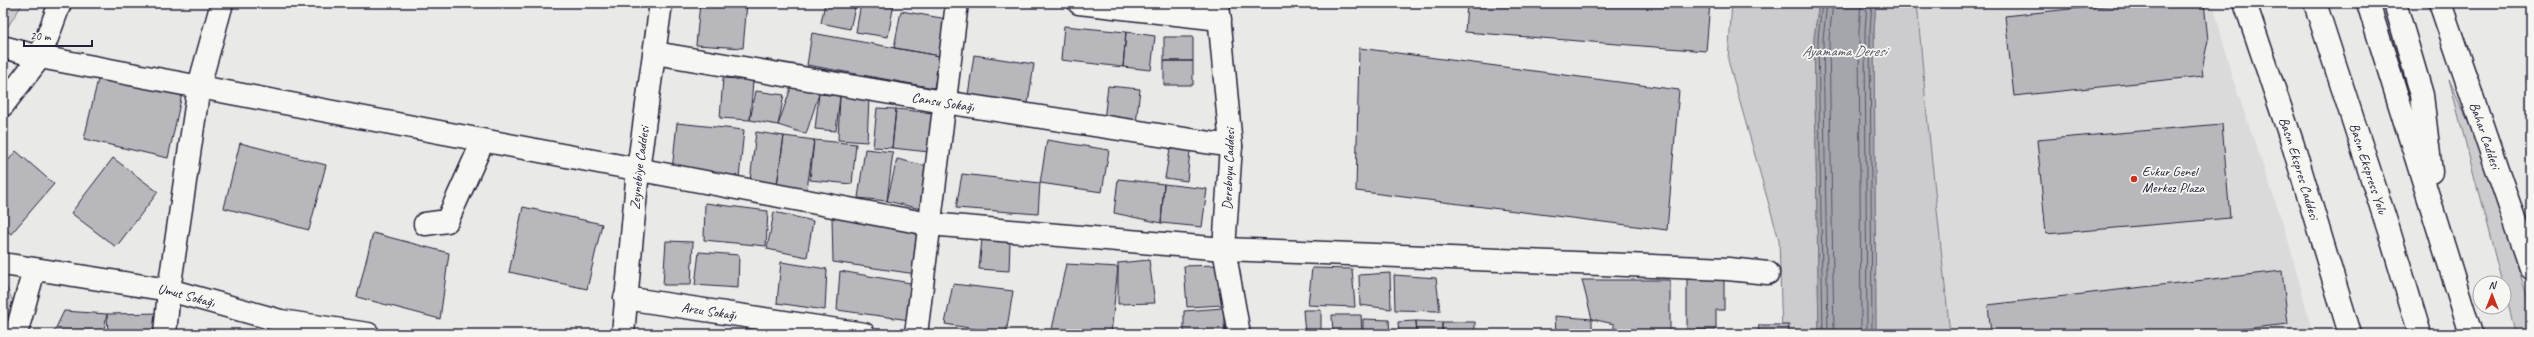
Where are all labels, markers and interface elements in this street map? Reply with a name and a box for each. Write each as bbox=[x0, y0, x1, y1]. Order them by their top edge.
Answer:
scale bar bbox=[24, 22, 92, 48]
text: 20 m bbox=[30, 28, 52, 44]
water label: Ayamama Deresi bbox=[1802, 42, 1890, 61]
street label: Cansu Sokağı bbox=[910, 89, 977, 116]
street label: Bahar Caddesi bbox=[2466, 100, 2505, 173]
street label: Basın Ekspres Caddesi bbox=[2275, 115, 2324, 224]
street label: Basın Ekspress Yolu bbox=[2346, 121, 2391, 217]
street label: Zeynebiye Caddesi bbox=[626, 123, 653, 210]
street label: Dereboyu Caddesi bbox=[1219, 125, 1239, 210]
place label: Evkur Genel Merkez Plaza bbox=[2142, 163, 2205, 196]
marker: Evkur Genel Merkez Plaza bbox=[2129, 174, 2139, 184]
north arrow bbox=[2472, 275, 2512, 315]
text: N bbox=[2489, 278, 2498, 292]
street label: Umut Sokağı bbox=[156, 280, 218, 312]
street label: Arzu Sokağı bbox=[680, 299, 739, 324]

